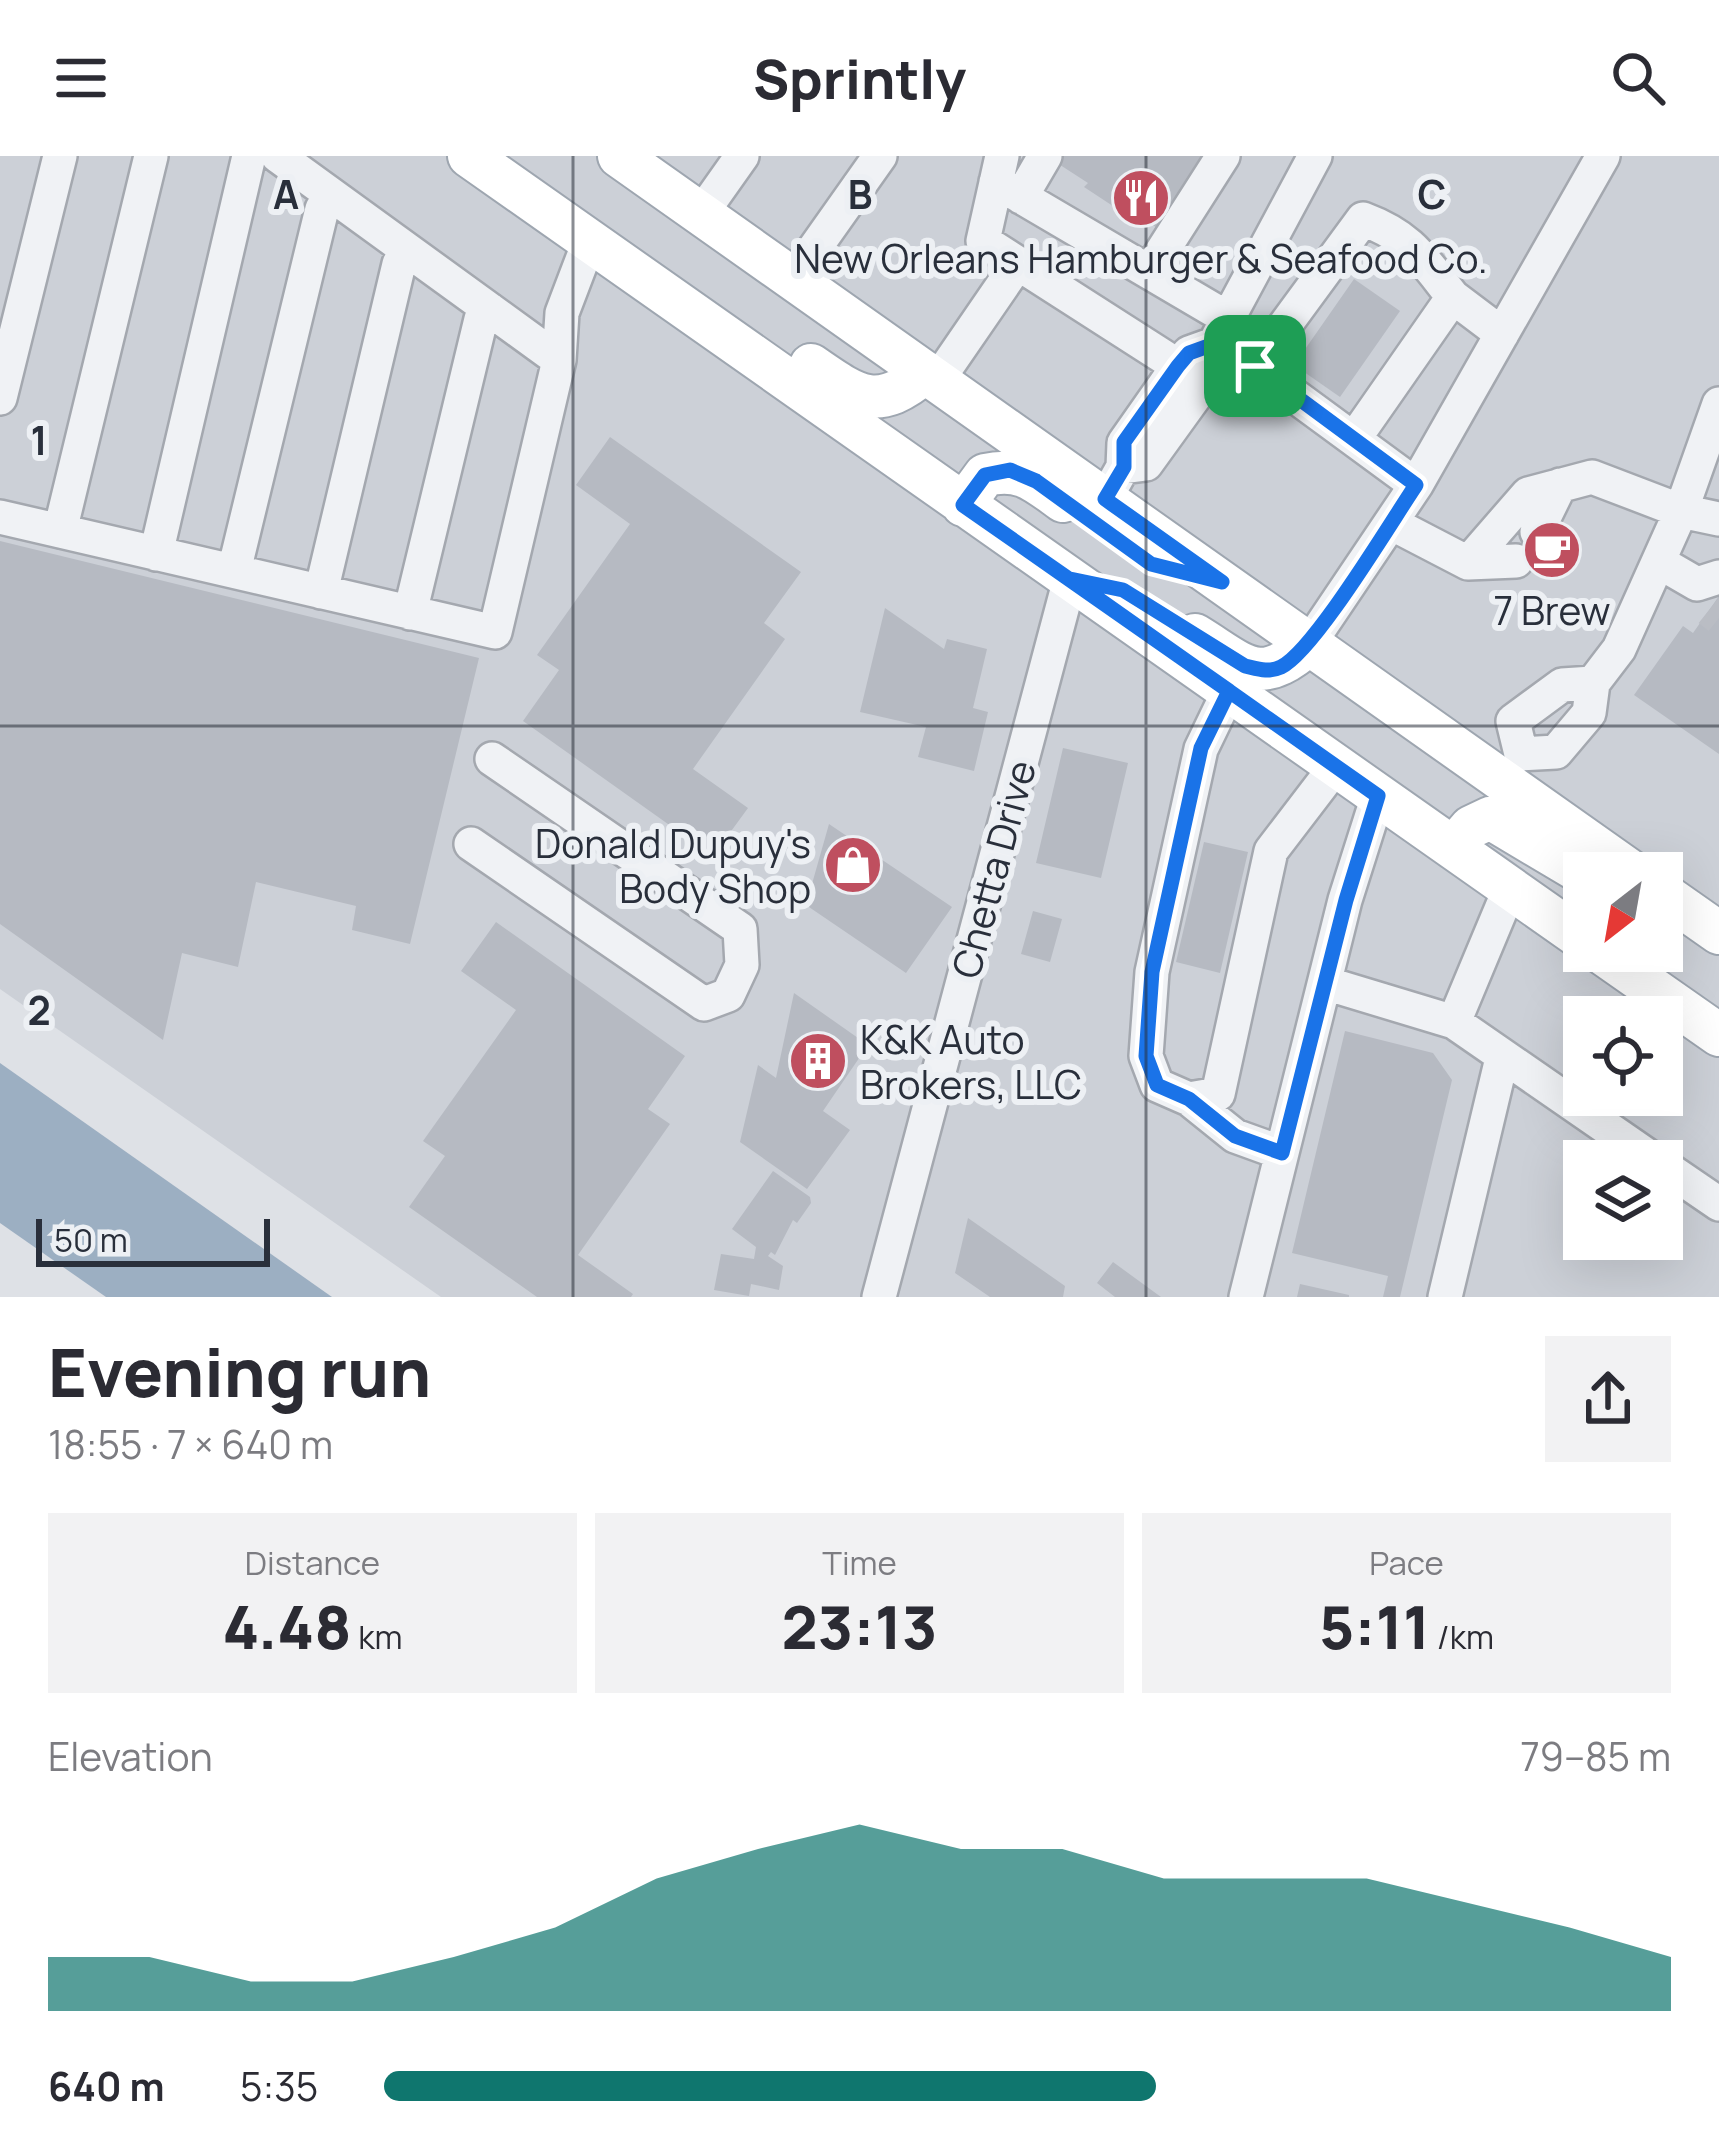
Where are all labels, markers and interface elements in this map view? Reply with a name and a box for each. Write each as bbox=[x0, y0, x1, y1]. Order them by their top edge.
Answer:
text: Sprintly bbox=[753, 41, 966, 115]
icon: menu bbox=[48, 45, 114, 111]
icon: search bbox=[1605, 45, 1671, 111]
text: A bbox=[273, 167, 299, 221]
text: B bbox=[848, 167, 872, 221]
restaurant icon: New Orleans Hamburger & Seafood Co. bbox=[1110, 167, 1172, 229]
text: C bbox=[1418, 167, 1446, 221]
place label: New Orleans Hamburger & Seafood Co. bbox=[794, 231, 1488, 285]
pin bbox=[1204, 315, 1306, 417]
icon: arrive bbox=[1222, 333, 1288, 399]
text: 1 bbox=[30, 413, 48, 467]
cafe icon: 7 Brew bbox=[1521, 519, 1583, 581]
place label: 7 Brew bbox=[1494, 583, 1611, 637]
street label: Chetta Drive bbox=[938, 754, 1048, 984]
place label: Donald Dupuy's Body Shop bbox=[535, 816, 811, 915]
shop icon: Donald Dupuy's Body Shop bbox=[822, 834, 884, 896]
north arrow bbox=[1563, 852, 1683, 972]
map controls bbox=[1563, 852, 1683, 1260]
text: 2 bbox=[27, 983, 51, 1037]
button: locate bbox=[1563, 996, 1683, 1116]
place label: K&K Auto Brokers, LLC bbox=[860, 1012, 1082, 1111]
building icon: K&K Auto Brokers, LLC bbox=[787, 1030, 849, 1092]
button: layers bbox=[1563, 1140, 1683, 1260]
scale bar bbox=[36, 1213, 270, 1266]
text: 50 m bbox=[54, 1217, 128, 1262]
text: Evening run bbox=[48, 1327, 431, 1417]
button: share bbox=[1545, 1336, 1671, 1462]
text: 18:55 · 7 × 640 m bbox=[48, 1417, 333, 1471]
text: Distance bbox=[245, 1540, 380, 1585]
text: Time bbox=[822, 1540, 897, 1585]
text: Pace bbox=[1369, 1540, 1444, 1585]
text: 4.48 bbox=[222, 1585, 352, 1667]
text: 23:13 bbox=[782, 1585, 937, 1667]
text: 5:11 bbox=[1319, 1585, 1430, 1667]
text: km bbox=[352, 1614, 403, 1659]
text: /km bbox=[1430, 1614, 1494, 1659]
text: Elevation bbox=[48, 1729, 213, 1783]
text: 79–85 m bbox=[1520, 1729, 1671, 1783]
text: 640 m bbox=[48, 2059, 165, 2113]
text: 5:35 bbox=[240, 2059, 318, 2113]

